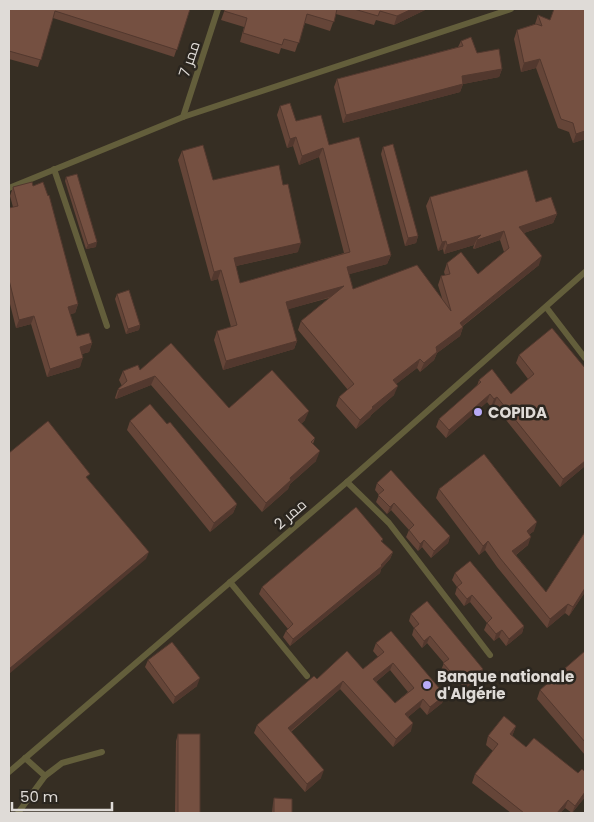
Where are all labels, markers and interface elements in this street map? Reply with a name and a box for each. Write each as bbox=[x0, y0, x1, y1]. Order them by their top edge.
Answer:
street label: ممر 7 bbox=[173, 38, 205, 80]
place label: COPIDA bbox=[488, 402, 547, 423]
marker: COPIDA bbox=[472, 406, 484, 418]
street label: ممر 2 bbox=[269, 494, 311, 534]
place label: Banque nationale d'Algérie bbox=[437, 666, 574, 704]
marker: Banque nationale d'Algérie bbox=[421, 679, 433, 691]
scale bar bbox=[12, 780, 112, 812]
text: 50 m bbox=[20, 786, 58, 807]

